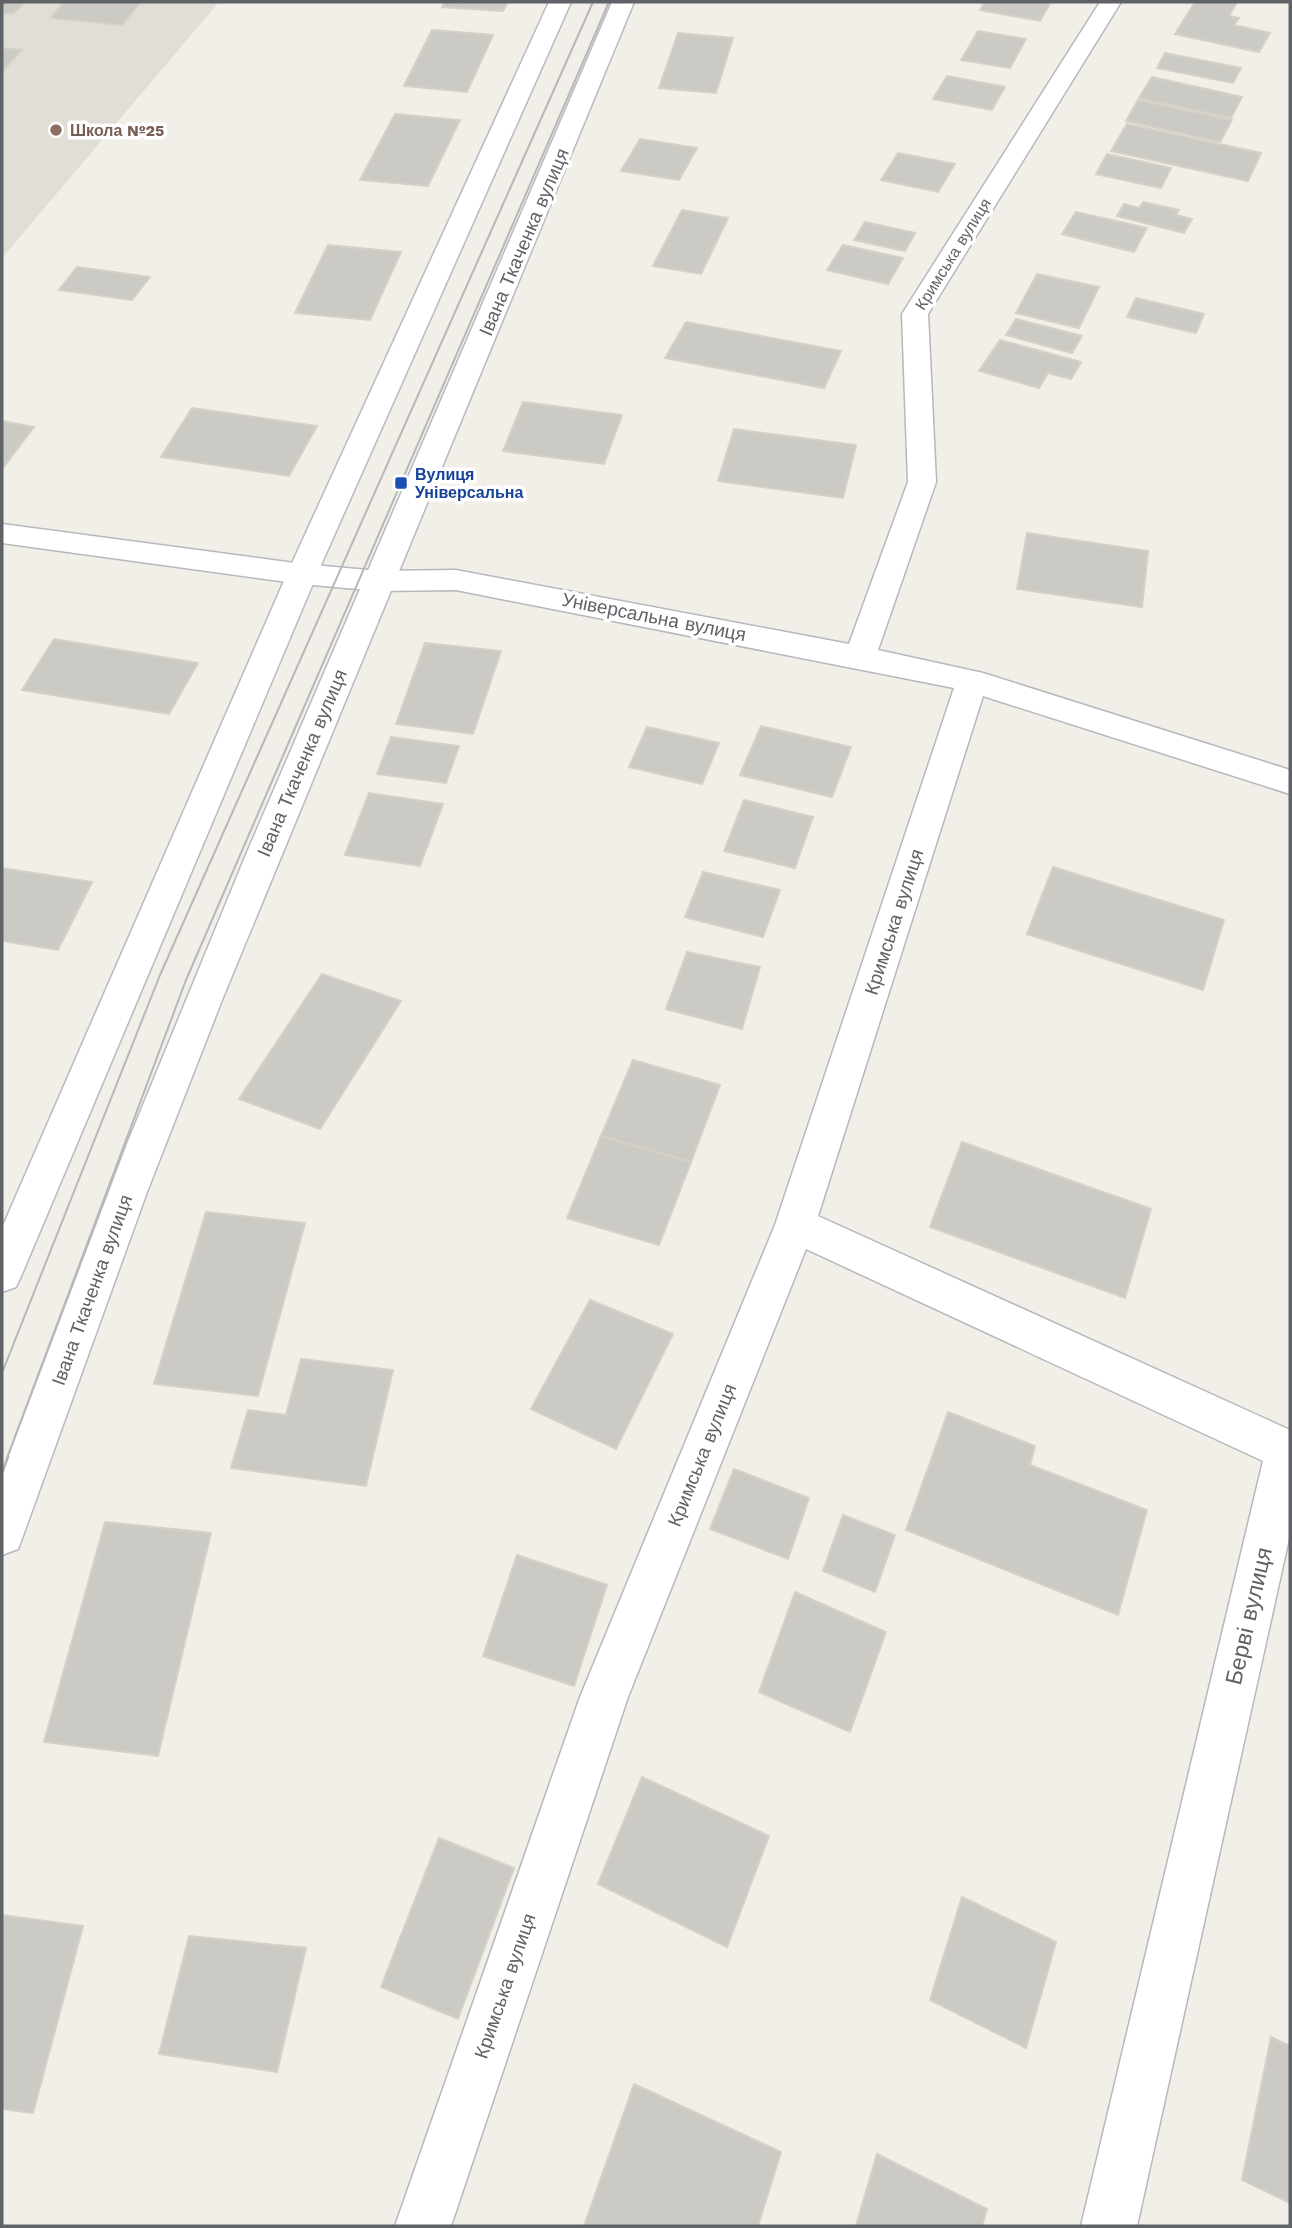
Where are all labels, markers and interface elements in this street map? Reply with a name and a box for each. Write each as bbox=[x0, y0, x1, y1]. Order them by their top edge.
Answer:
place label: Школа №25 bbox=[70, 121, 164, 140]
marker: Школа №25 bbox=[48, 122, 64, 138]
street label: Івана Ткаченка вулиця bbox=[474, 145, 574, 339]
street label: Кримська вулиця bbox=[911, 195, 995, 313]
place label: Вулиця Універсальна bbox=[415, 465, 523, 502]
marker: Вулиця Універсальна bbox=[393, 475, 409, 491]
street label: Універсальна вулиця bbox=[560, 588, 748, 646]
street label: Івана Ткаченка вулиця bbox=[252, 666, 352, 860]
street label: Кримська вулиця bbox=[860, 846, 928, 998]
street label: Івана Ткаченка вулиця bbox=[47, 1191, 137, 1389]
street label: Кримська вулиця bbox=[663, 1380, 741, 1530]
street label: Берві вулиця bbox=[1220, 1545, 1278, 1687]
street label: Кримська вулиця bbox=[469, 1910, 541, 2062]

